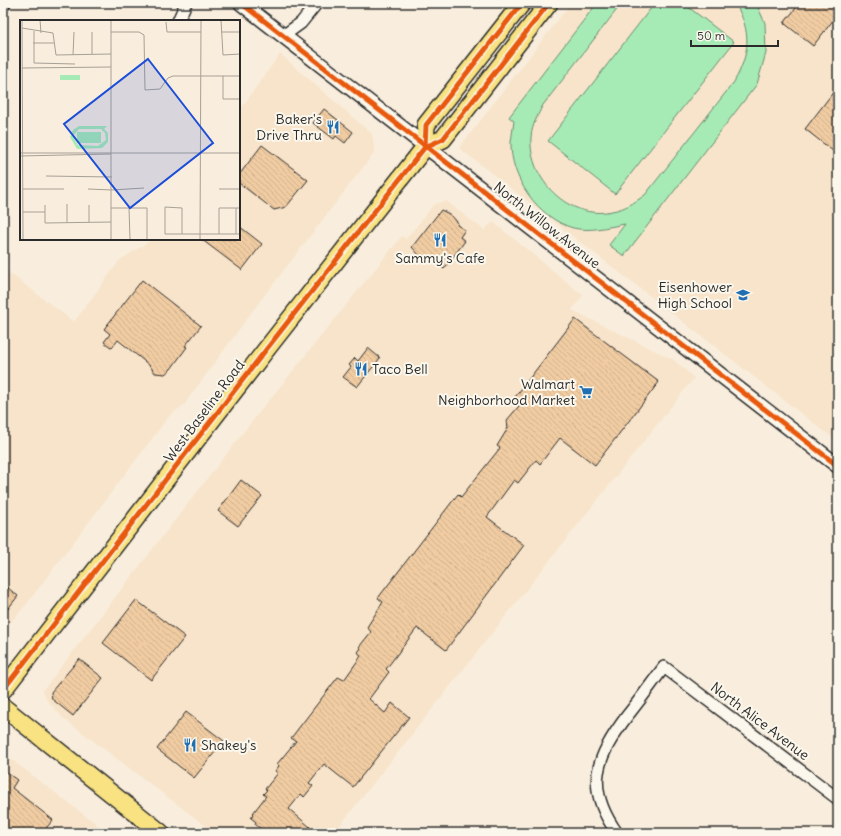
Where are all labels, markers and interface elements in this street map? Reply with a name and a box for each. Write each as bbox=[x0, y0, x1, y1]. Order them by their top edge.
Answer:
inset map bbox=[20, 20, 240, 240]
scale bar bbox=[691, 22, 778, 48]
text: 50 m bbox=[697, 28, 726, 43]
place label: Baker's Drive Thru bbox=[256, 110, 322, 144]
restaurant icon: Baker's Drive Thru bbox=[325, 119, 341, 135]
street label: North Willow Avenue bbox=[490, 178, 604, 272]
restaurant icon: Sammy's Cafe bbox=[432, 232, 448, 248]
place label: Sammy's Cafe bbox=[395, 249, 485, 267]
place label: Eisenhower High School bbox=[658, 278, 732, 312]
school or university icon: Eisenhower High School bbox=[735, 287, 751, 303]
street label: West Baseline Road bbox=[160, 356, 248, 466]
place label: Taco Bell bbox=[372, 360, 428, 378]
restaurant icon: Taco Bell bbox=[353, 361, 369, 377]
place label: Walmart Neighborhood Market bbox=[438, 375, 575, 409]
supermarket icon: Walmart Neighborhood Market bbox=[578, 384, 594, 400]
street label: North Alice Avenue bbox=[707, 678, 813, 764]
place label: Shakey's bbox=[201, 736, 256, 754]
restaurant icon: Shakey's bbox=[182, 737, 198, 753]

